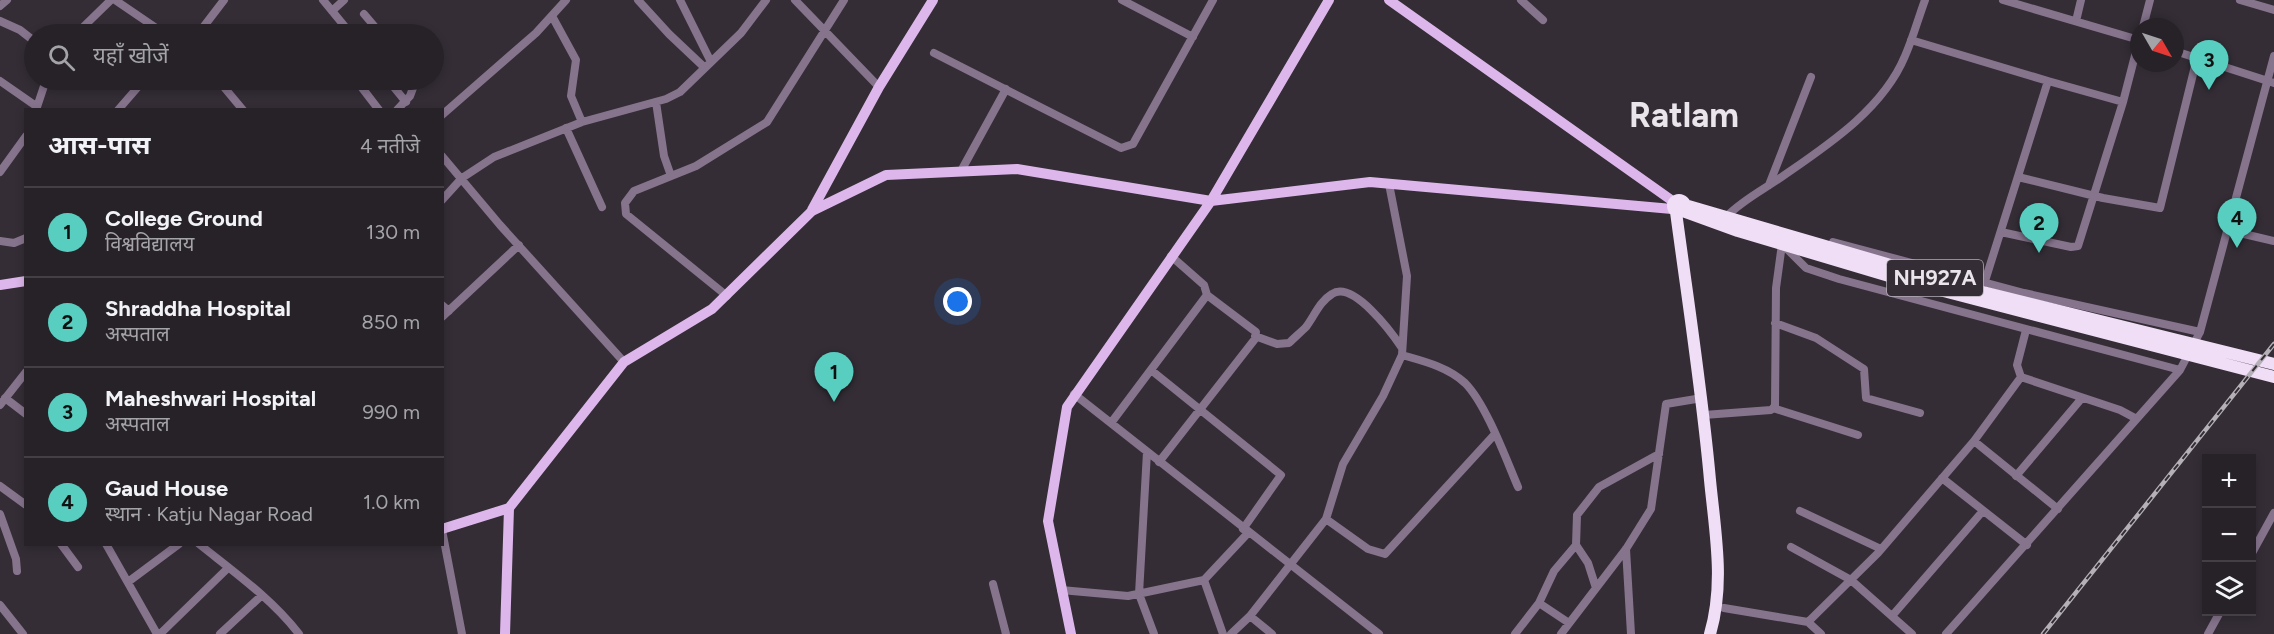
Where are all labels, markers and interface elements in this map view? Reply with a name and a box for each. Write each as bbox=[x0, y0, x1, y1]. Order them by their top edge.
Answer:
north arrow bbox=[2130, 18, 2184, 72]
search box bbox=[24, 24, 444, 90]
pin: 3 bbox=[2190, 40, 2228, 90]
icon: search bbox=[45, 41, 78, 74]
text: यहाँ खोजें bbox=[93, 42, 169, 69]
district label: Ratlam bbox=[1629, 95, 1739, 136]
text: आस-पास bbox=[48, 129, 150, 161]
text: 4 नतीजे bbox=[360, 134, 420, 158]
pin: 4 bbox=[2218, 198, 2256, 248]
pin: 2 bbox=[2020, 204, 2058, 253]
text: College Ground bbox=[105, 205, 263, 232]
text: 1 bbox=[63, 220, 72, 244]
text: 130 m bbox=[366, 220, 420, 244]
text: विश्वविद्यालय bbox=[105, 232, 194, 256]
road number: NH927A bbox=[1887, 260, 1983, 296]
your location bbox=[943, 287, 972, 316]
text: Shraddha Hospital bbox=[105, 295, 291, 322]
text: 2 bbox=[62, 310, 73, 334]
text: 850 m bbox=[361, 310, 420, 334]
text: अस्पताल bbox=[105, 322, 170, 346]
pin: 1 bbox=[814, 352, 854, 402]
text: Maheshwari Hospital bbox=[105, 385, 316, 412]
text: 3 bbox=[62, 400, 73, 424]
text: 990 m bbox=[363, 400, 420, 424]
text: अस्पताल bbox=[105, 412, 170, 436]
map controls bbox=[2202, 454, 2256, 616]
button: + bbox=[2202, 454, 2256, 508]
text: Gaud House bbox=[105, 475, 228, 502]
text: 4 bbox=[61, 490, 74, 514]
text: 1.0 km bbox=[363, 490, 420, 514]
text: स्थान · Katju Nagar Road bbox=[105, 502, 313, 526]
button: − bbox=[2202, 508, 2256, 562]
button: layers bbox=[2202, 562, 2256, 616]

